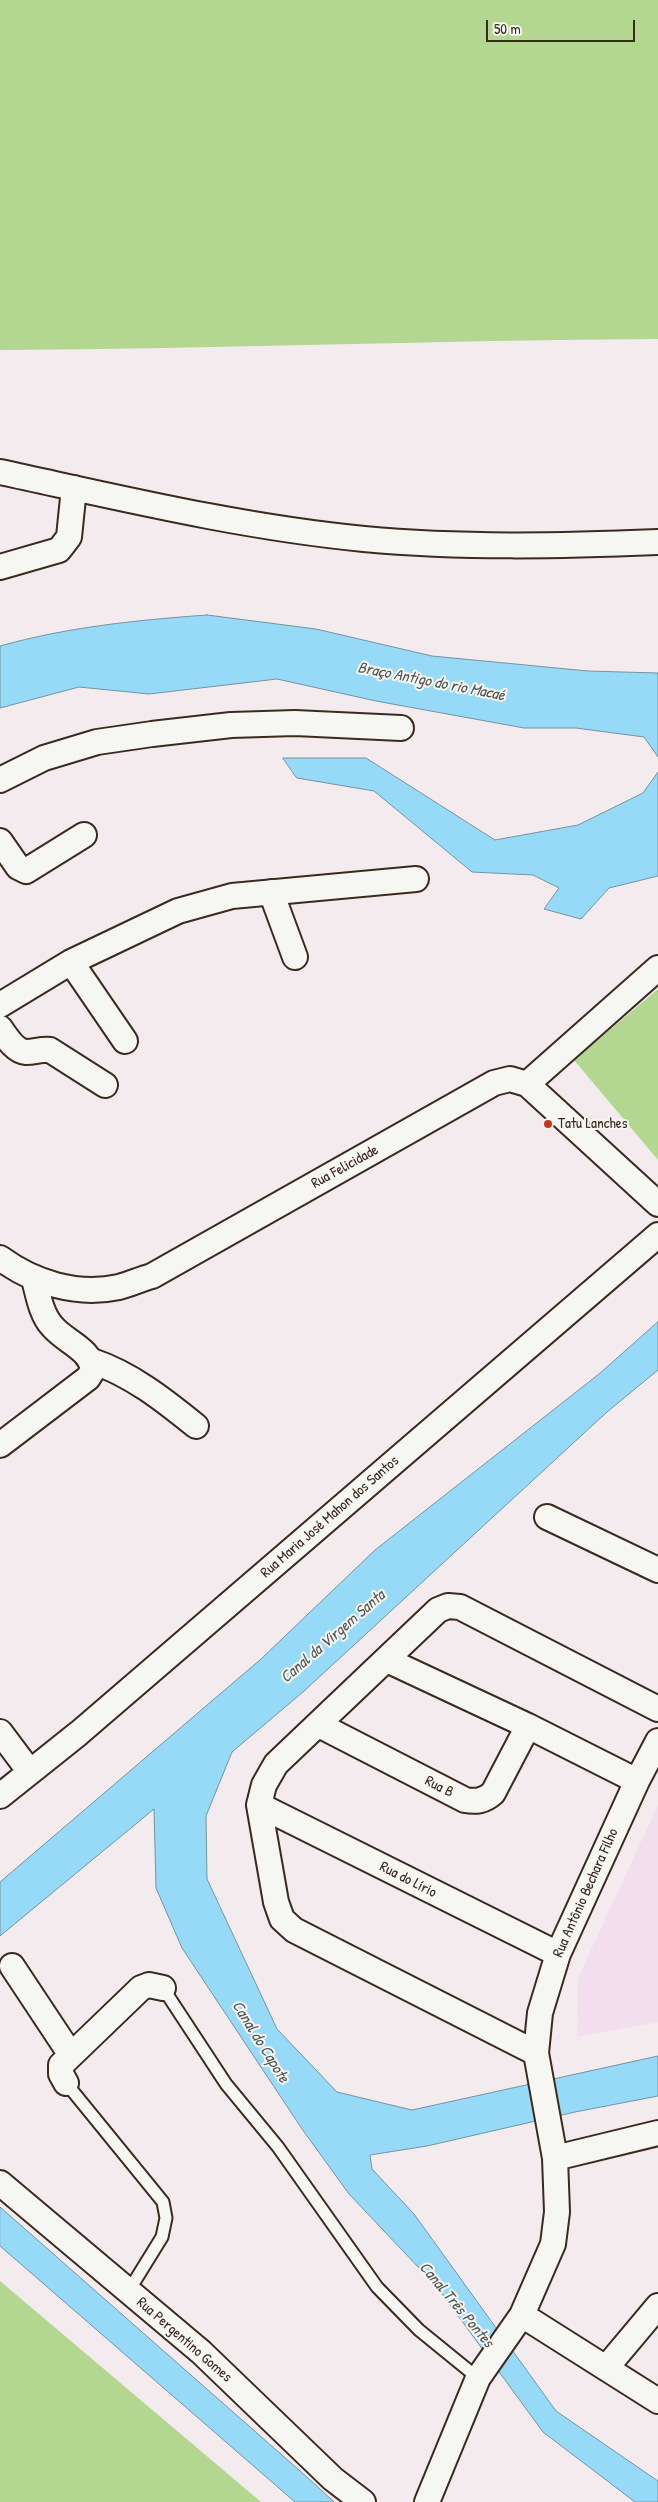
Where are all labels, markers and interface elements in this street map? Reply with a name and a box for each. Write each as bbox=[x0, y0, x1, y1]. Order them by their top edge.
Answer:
scale bar bbox=[488, 10, 637, 42]
text: 50 m bbox=[494, 18, 521, 39]
water label: Braço Antigo do rio Macaé bbox=[356, 658, 506, 706]
place label: Tatu Lanches bbox=[558, 1115, 628, 1133]
marker: Tatu Lanches bbox=[542, 1118, 554, 1130]
street label: Rua Felicidade bbox=[308, 1141, 382, 1193]
street label: Rua Maria José Mahon dos Santos bbox=[257, 1452, 403, 1582]
water label: Canal da Virgem Santa bbox=[277, 1586, 389, 1688]
street label: Rua B bbox=[422, 1772, 456, 1802]
street label: Rua Antônio Bechara Filho bbox=[549, 1826, 623, 1960]
street label: Rua do Lírio bbox=[376, 1858, 440, 1902]
water label: Canal do Capote bbox=[227, 1997, 293, 2087]
water label: Canal Três Pontes bbox=[415, 2258, 497, 2352]
street label: Rua Pergentino Gomes bbox=[133, 2294, 235, 2386]

